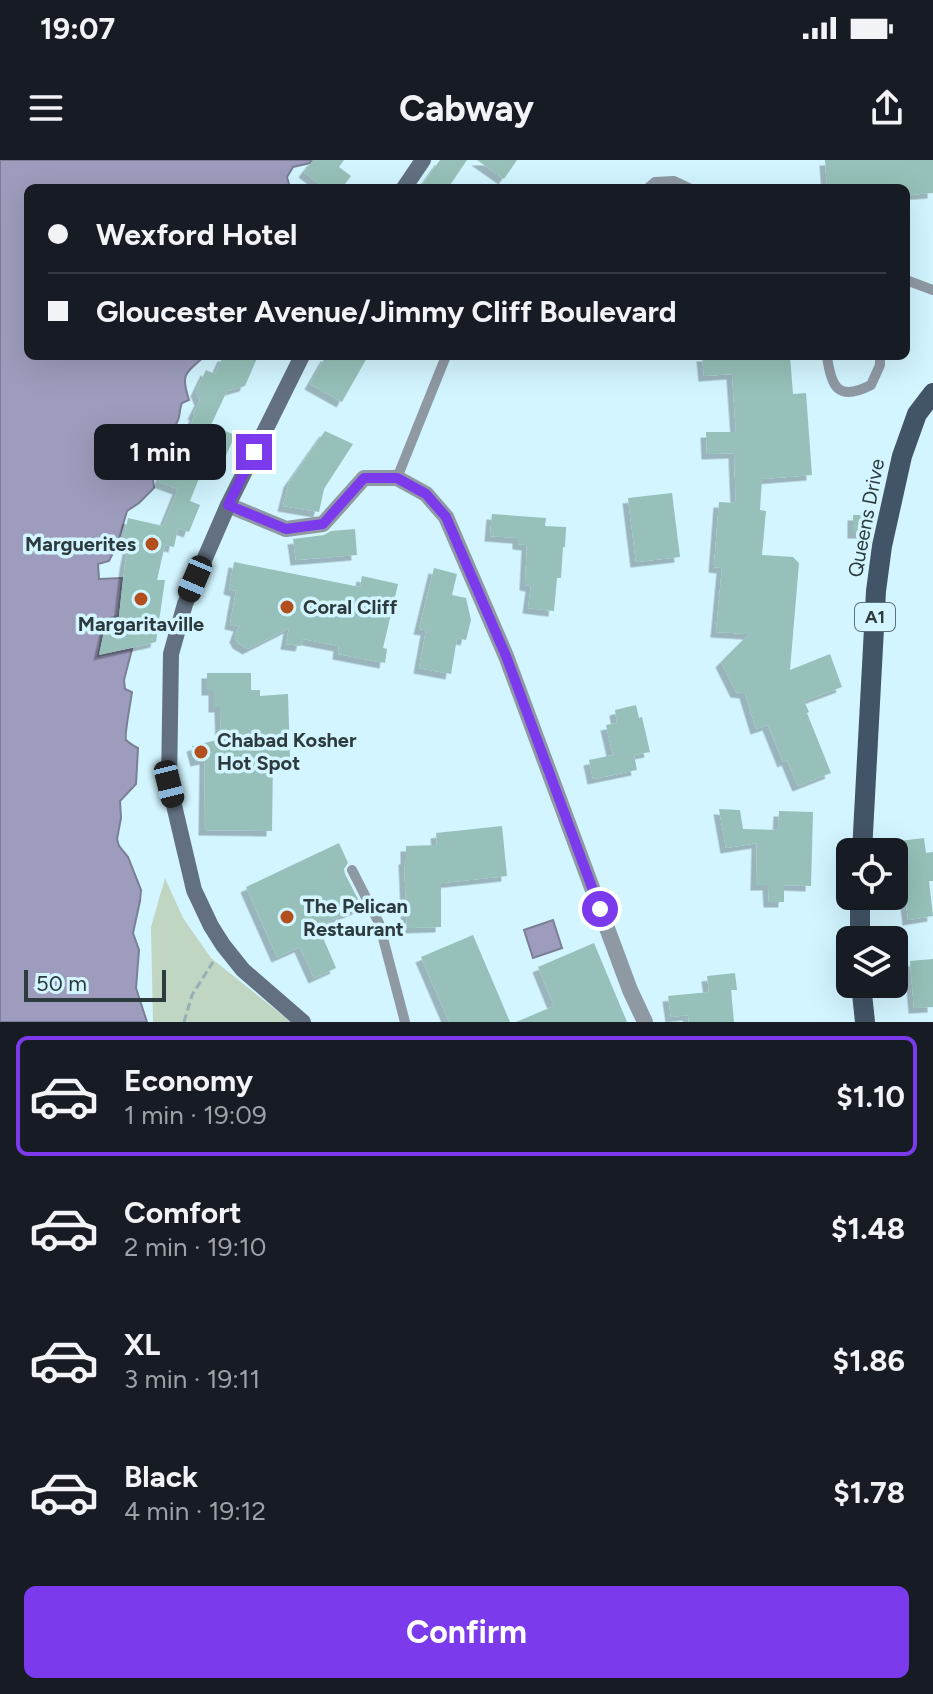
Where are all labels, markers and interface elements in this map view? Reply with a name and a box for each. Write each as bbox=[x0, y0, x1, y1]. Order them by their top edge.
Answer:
text: 19:07 bbox=[40, 10, 115, 47]
icon: menu bbox=[24, 86, 68, 130]
icon: share bbox=[865, 86, 909, 130]
text: Cabway bbox=[399, 87, 534, 130]
text: Wexford Hotel bbox=[96, 216, 297, 253]
text: Gloucester Avenue/Jimmy Cliff Boulevard bbox=[96, 293, 677, 330]
callout: 1 min bbox=[94, 424, 226, 480]
route end bbox=[236, 434, 272, 470]
text: 1 min bbox=[129, 436, 191, 468]
street label: Queens Drive bbox=[843, 457, 889, 579]
place label: Marguerites bbox=[25, 532, 136, 556]
marker: Marguerites bbox=[143, 535, 161, 553]
car bbox=[175, 552, 215, 606]
marker: Margaritaville bbox=[132, 590, 150, 608]
place label: Coral Cliff bbox=[303, 595, 398, 619]
marker: Coral Cliff bbox=[278, 598, 296, 616]
road number: A1 bbox=[855, 603, 895, 631]
place label: Margaritaville bbox=[78, 612, 204, 636]
place label: Chabad Kosher Hot Spot bbox=[217, 728, 357, 775]
marker: Chabad Kosher Hot Spot bbox=[192, 743, 210, 761]
car bbox=[152, 758, 186, 810]
map controls bbox=[836, 838, 908, 998]
button: locate bbox=[836, 838, 908, 910]
route start bbox=[582, 891, 618, 927]
place label: The Pelican Restaurant bbox=[303, 894, 408, 941]
marker: The Pelican Restaurant bbox=[278, 908, 296, 926]
button: layers bbox=[836, 926, 908, 998]
scale bar bbox=[24, 966, 166, 1002]
text: 50 m bbox=[36, 970, 87, 997]
icon: car bbox=[28, 1060, 100, 1132]
text: Economy bbox=[124, 1062, 253, 1099]
text: $1.10 bbox=[836, 1078, 905, 1115]
text: 1 min · 19:09 bbox=[124, 1099, 267, 1131]
icon: car bbox=[28, 1192, 100, 1264]
text: Comfort bbox=[124, 1194, 242, 1231]
text: $1.48 bbox=[831, 1210, 905, 1247]
text: 2 min · 19:10 bbox=[124, 1231, 267, 1263]
icon: car bbox=[28, 1324, 100, 1396]
text: XL bbox=[124, 1326, 160, 1363]
text: $1.86 bbox=[833, 1342, 905, 1379]
text: 3 min · 19:11 bbox=[124, 1363, 260, 1395]
icon: car bbox=[28, 1456, 100, 1528]
text: Black bbox=[124, 1458, 198, 1495]
text: $1.78 bbox=[833, 1474, 905, 1511]
text: 4 min · 19:12 bbox=[124, 1495, 266, 1527]
button: Confirm bbox=[24, 1586, 909, 1678]

